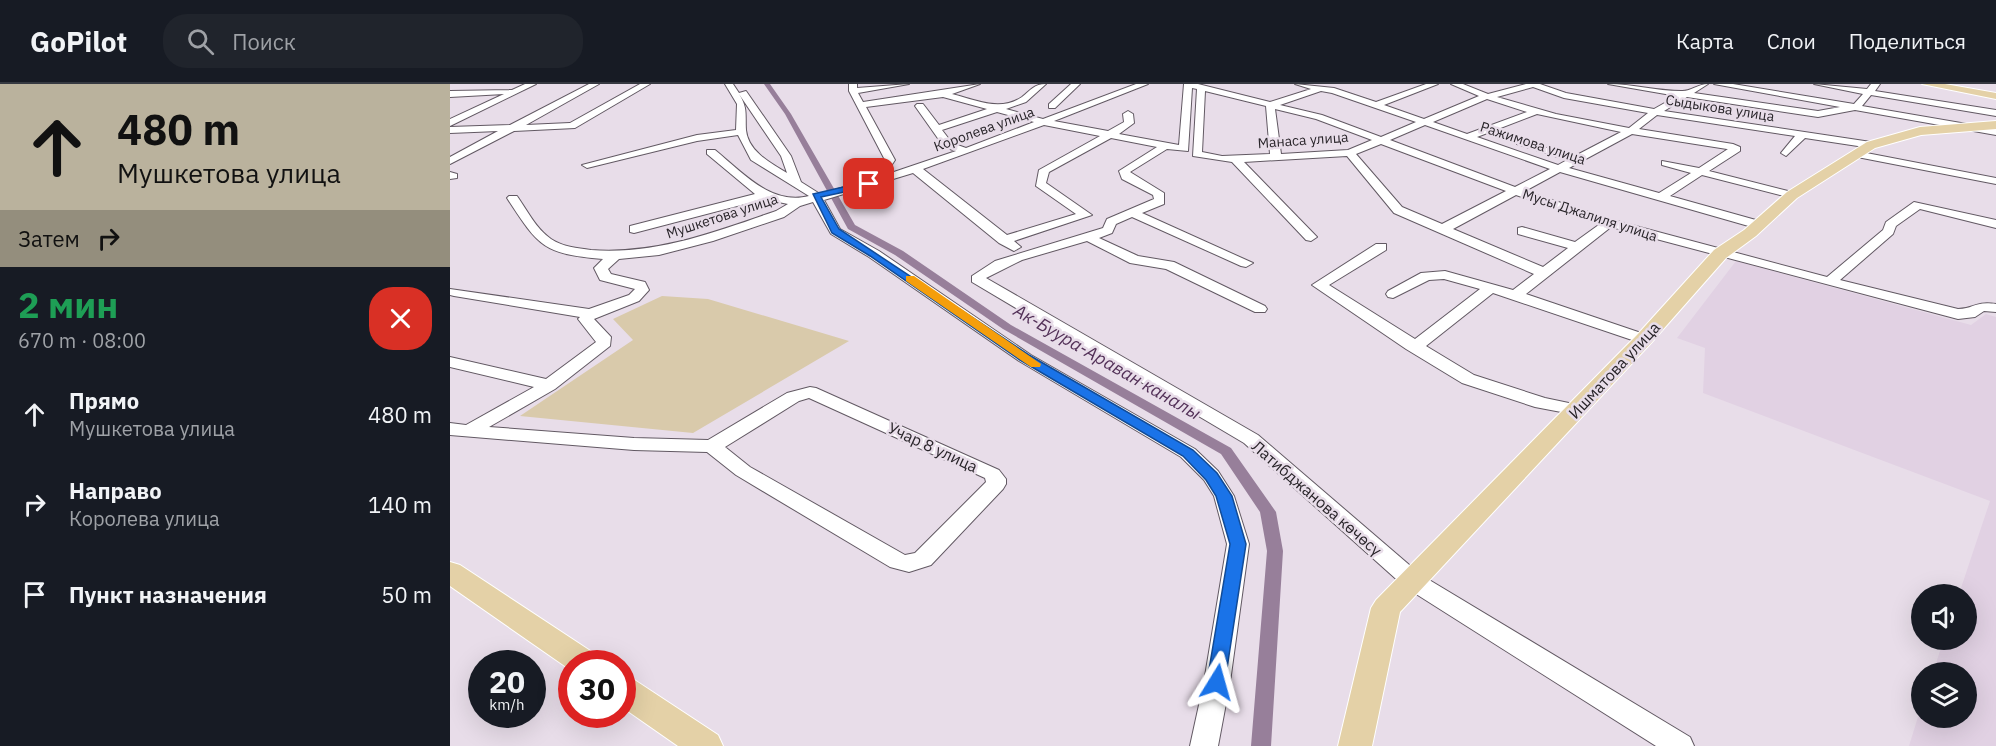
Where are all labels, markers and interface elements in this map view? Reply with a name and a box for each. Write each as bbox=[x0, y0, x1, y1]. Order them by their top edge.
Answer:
search box bbox=[163, 14, 583, 68]
text: GoPilot bbox=[30, 23, 127, 60]
icon: search bbox=[184, 25, 217, 58]
text: Поиск bbox=[232, 27, 296, 56]
text: Карта bbox=[1676, 27, 1734, 55]
text: Слои bbox=[1767, 27, 1816, 55]
text: Поделиться bbox=[1849, 27, 1966, 55]
street label: Сыдыкова улица bbox=[1664, 91, 1776, 126]
text: 480 m bbox=[117, 102, 240, 157]
street label: Королева улица bbox=[931, 102, 1037, 156]
icon: ahead bbox=[18, 108, 96, 186]
street label: Ражимова улица bbox=[1478, 117, 1588, 169]
street label: Манаса улица bbox=[1257, 128, 1350, 152]
text: Мушкетова улица bbox=[117, 155, 341, 190]
pin bbox=[843, 158, 894, 209]
icon: arrive bbox=[852, 167, 885, 200]
street label: Мусы Джалиля улица bbox=[1520, 185, 1660, 245]
street label: Мушкетова улица bbox=[664, 189, 780, 242]
icon: right bbox=[92, 222, 125, 255]
text: Затем bbox=[18, 224, 80, 253]
text: 2 мин bbox=[18, 281, 118, 328]
button: close bbox=[369, 287, 432, 350]
water label: Ак-Буура-Араван каналы bbox=[1009, 298, 1205, 425]
street label: Ишматова улица bbox=[1564, 317, 1664, 423]
text: 670 m · 08:00 bbox=[18, 327, 146, 354]
text: Прямо bbox=[69, 386, 139, 415]
icon: ahead bbox=[18, 398, 51, 431]
text: 480 m bbox=[368, 400, 432, 429]
text: Мушкетова улица bbox=[69, 415, 235, 442]
street label: Учар 8 улица bbox=[885, 417, 982, 477]
street label: Латибджанова көчөсү bbox=[1248, 436, 1386, 560]
text: Направо bbox=[69, 476, 162, 505]
icon: right bbox=[18, 488, 51, 521]
text: 140 m bbox=[368, 490, 432, 519]
text: Королева улица bbox=[69, 505, 220, 532]
icon: arrive bbox=[18, 578, 51, 611]
text: Пункт назначения bbox=[69, 580, 267, 609]
text: 50 m bbox=[381, 580, 432, 609]
map controls bbox=[1911, 584, 1977, 728]
button: sound bbox=[1911, 584, 1977, 650]
speed limit sign: 30 bbox=[558, 650, 636, 728]
position arrow bbox=[1185, 650, 1249, 714]
text: 20 bbox=[489, 662, 525, 701]
button: layers bbox=[1911, 662, 1977, 728]
text: km/h bbox=[489, 695, 525, 714]

